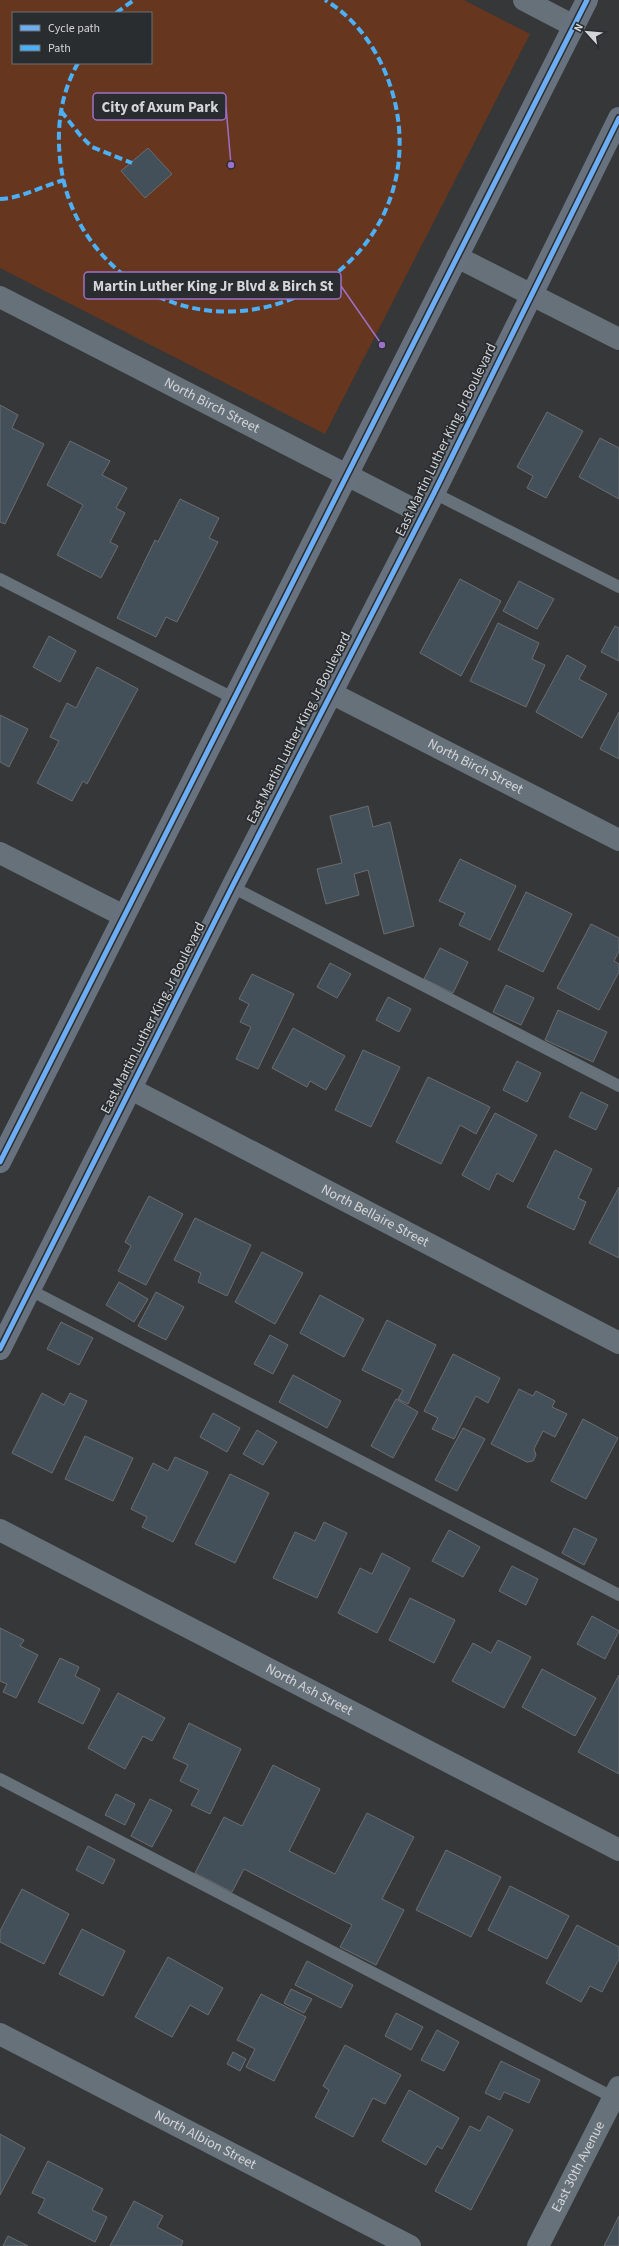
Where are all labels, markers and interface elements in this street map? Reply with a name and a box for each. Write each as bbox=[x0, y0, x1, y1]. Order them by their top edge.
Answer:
legend bbox=[12, 12, 152, 64]
north arrow bbox=[567, 12, 607, 52]
text: Cycle path bbox=[48, 20, 100, 37]
text: N bbox=[570, 21, 587, 34]
text: Path bbox=[48, 40, 71, 57]
callout: City of Axum Park bbox=[93, 93, 226, 120]
text: City of Axum Park bbox=[102, 97, 219, 118]
callout: Martin Luther King Jr Blvd & Birch St bbox=[84, 272, 341, 299]
text: Martin Luther King Jr Blvd & Birch St bbox=[93, 276, 333, 297]
street label: East Martin Luther King Jr Boulevard bbox=[390, 340, 502, 540]
street label: North Birch Street bbox=[160, 373, 263, 439]
street label: East Martin Luther King Jr Boulevard bbox=[242, 629, 356, 827]
street label: North Birch Street bbox=[424, 734, 527, 800]
street label: East Martin Luther King Jr Boulevard bbox=[96, 919, 210, 1117]
street label: North Bellaire Street bbox=[317, 1180, 433, 1252]
street label: North Ash Street bbox=[262, 1659, 357, 1721]
street label: North Albion Street bbox=[151, 2105, 260, 2175]
street label: East 30th Avenue bbox=[547, 2118, 610, 2216]

